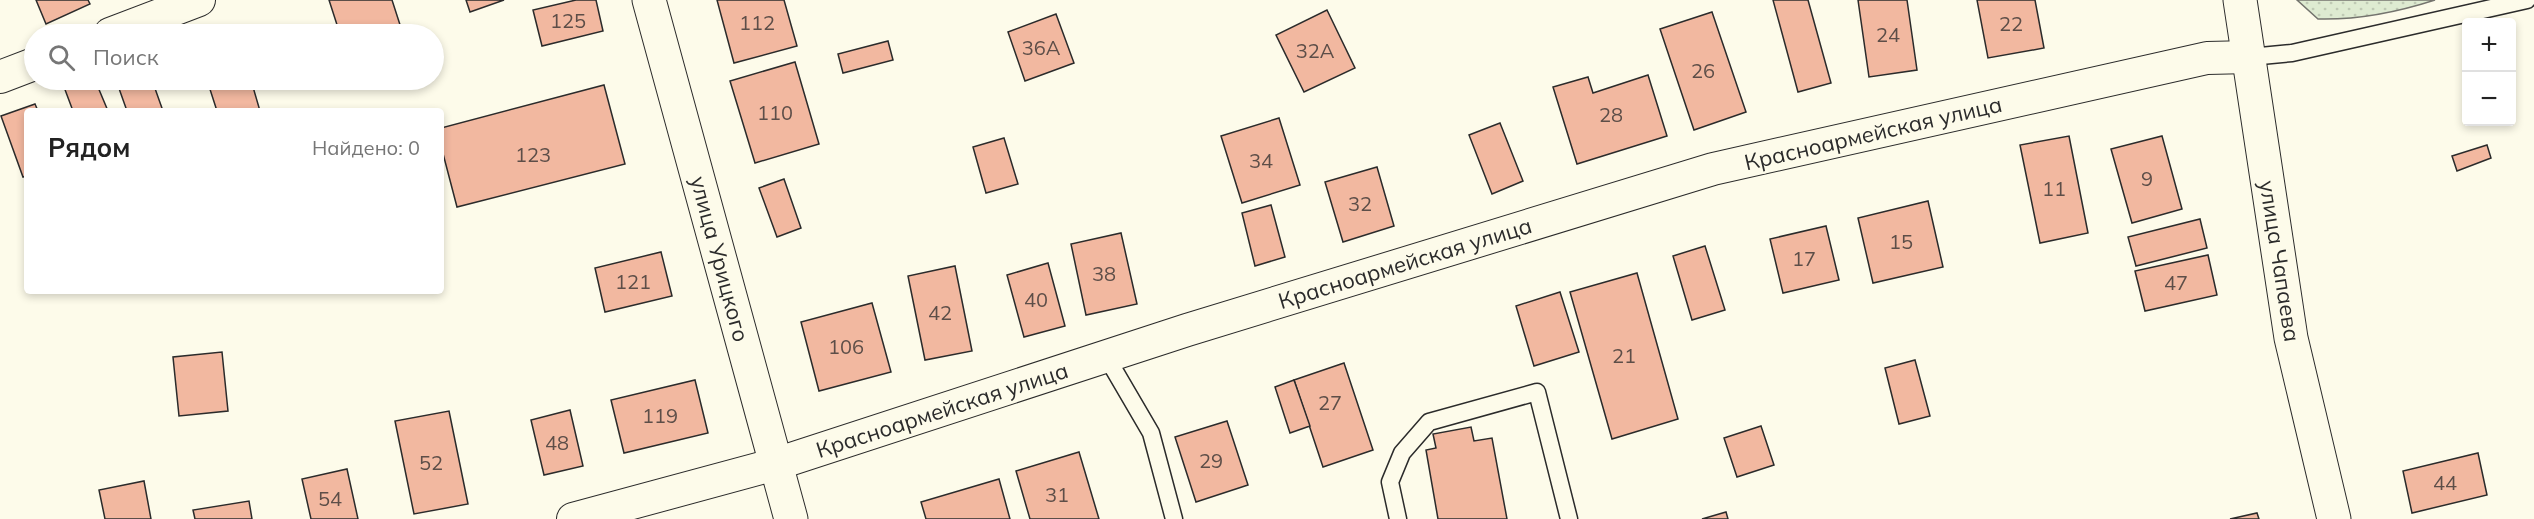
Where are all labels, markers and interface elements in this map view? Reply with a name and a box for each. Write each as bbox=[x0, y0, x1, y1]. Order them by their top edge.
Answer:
house number: 125 bbox=[550, 8, 586, 33]
house number: 112 bbox=[739, 10, 775, 35]
house number: 22 bbox=[1999, 11, 2023, 36]
map controls bbox=[2462, 18, 2516, 126]
button: + bbox=[2462, 18, 2516, 72]
house number: 24 bbox=[1876, 22, 1900, 47]
search box bbox=[24, 24, 444, 90]
house number: 36А bbox=[1022, 35, 1061, 60]
house number: 32А bbox=[1296, 38, 1335, 63]
icon: search bbox=[45, 41, 78, 74]
text: Поиск bbox=[93, 43, 159, 71]
house number: 26 bbox=[1691, 58, 1715, 83]
button: − bbox=[2462, 72, 2516, 126]
street label: Красноармейская улица bbox=[1741, 90, 2005, 176]
house number: 110 bbox=[757, 100, 793, 125]
house number: 28 bbox=[1599, 102, 1623, 127]
text: Рядом bbox=[48, 131, 131, 164]
text: Найдено: 0 bbox=[312, 135, 420, 160]
house number: 123 bbox=[515, 142, 551, 167]
house number: 34 bbox=[1249, 148, 1273, 173]
house number: 9 bbox=[2141, 166, 2153, 191]
street label: улица Урицкого bbox=[684, 173, 756, 345]
house number: 11 bbox=[2042, 176, 2066, 201]
street label: улица Чапаева bbox=[2253, 178, 2307, 344]
house number: 32 bbox=[1348, 191, 1372, 216]
street label: Красноармейская улица bbox=[1275, 211, 1535, 315]
house number: 15 bbox=[1889, 229, 1913, 254]
house number: 17 bbox=[1792, 246, 1816, 271]
house number: 38 bbox=[1092, 261, 1116, 286]
house number: 121 bbox=[615, 269, 651, 294]
house number: 47 bbox=[2164, 270, 2188, 295]
house number: 40 bbox=[1024, 287, 1048, 312]
house number: 42 bbox=[928, 300, 952, 325]
house number: 106 bbox=[828, 334, 864, 359]
house number: 21 bbox=[1612, 343, 1636, 368]
street label: Красноармейская улица bbox=[812, 356, 1072, 464]
house number: 27 bbox=[1318, 390, 1342, 415]
house number: 119 bbox=[642, 403, 678, 428]
house number: 48 bbox=[545, 430, 569, 455]
house number: 29 bbox=[1199, 448, 1223, 473]
house number: 52 bbox=[419, 450, 443, 475]
house number: 44 bbox=[2433, 470, 2457, 495]
house number: 31 bbox=[1045, 482, 1069, 507]
house number: 54 bbox=[318, 486, 342, 511]

